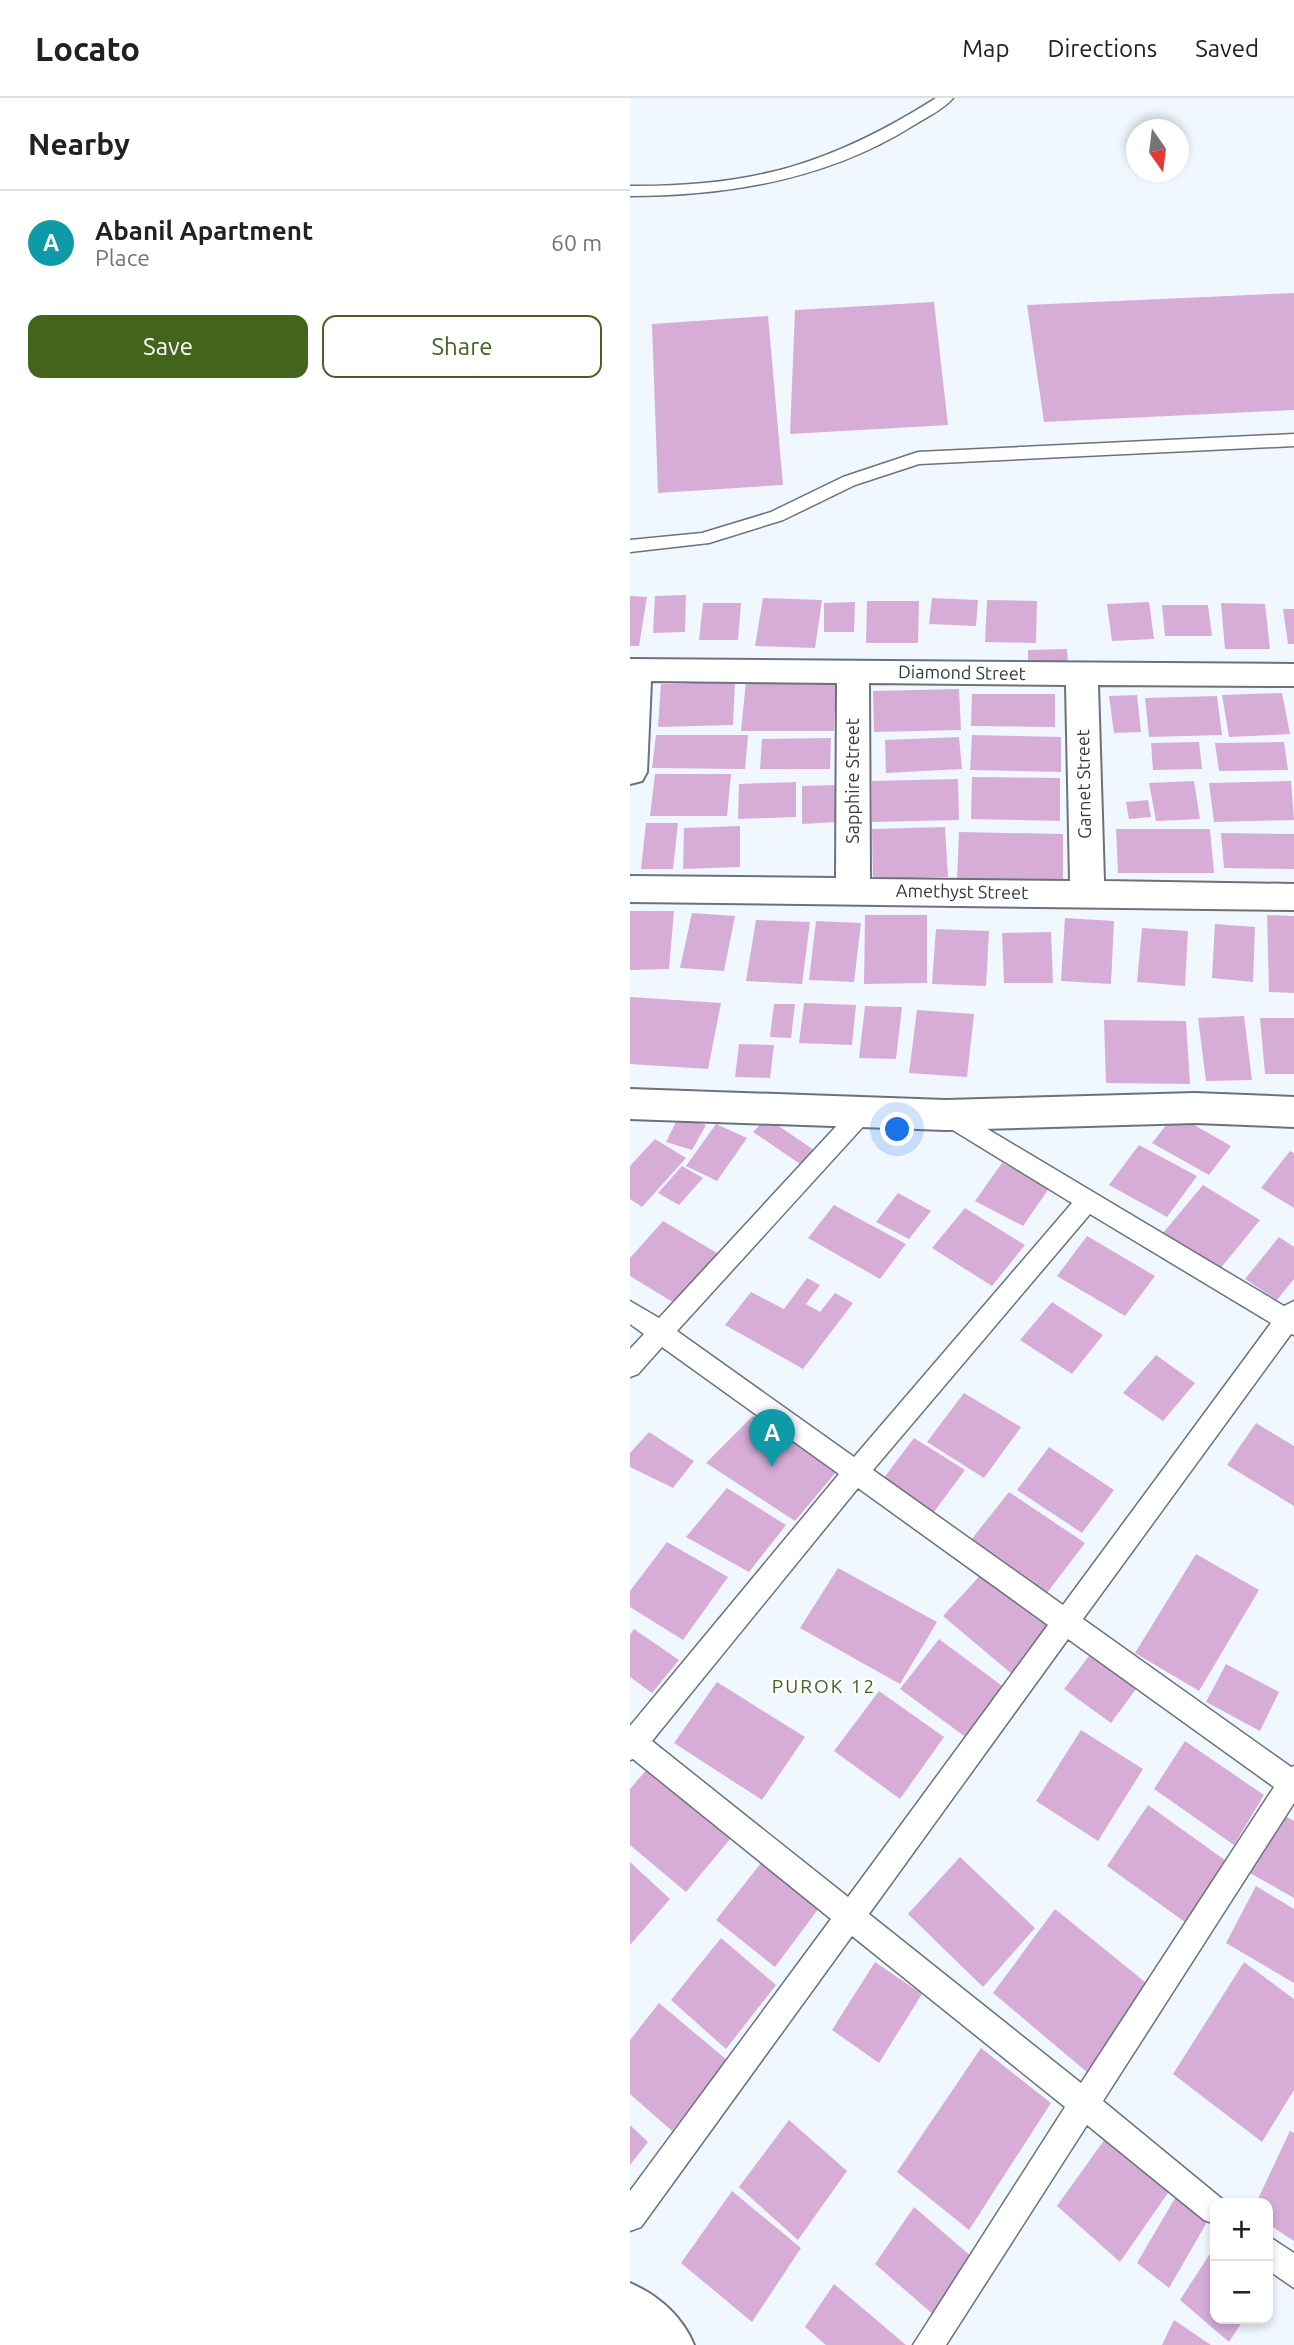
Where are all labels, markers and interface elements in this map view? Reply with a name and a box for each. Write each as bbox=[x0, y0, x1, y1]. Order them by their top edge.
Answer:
text: Locato bbox=[35, 30, 140, 67]
text: Map bbox=[962, 35, 1009, 62]
text: Directions bbox=[1047, 35, 1157, 62]
text: Saved bbox=[1195, 35, 1259, 62]
north arrow bbox=[1126, 119, 1189, 182]
text: Nearby bbox=[28, 127, 130, 161]
text: Abanil Apartment bbox=[95, 216, 313, 245]
text: A bbox=[43, 230, 59, 255]
text: 60 m bbox=[551, 230, 602, 255]
text: Place bbox=[95, 245, 150, 270]
button: Save bbox=[28, 315, 308, 378]
button: Share bbox=[322, 315, 602, 378]
street label: Diamond Street bbox=[898, 661, 1026, 683]
street label: Sapphire Street bbox=[842, 718, 862, 844]
street label: Garnet Street bbox=[1072, 729, 1094, 839]
street label: Amethyst Street bbox=[896, 880, 1028, 902]
your location bbox=[880, 1112, 914, 1146]
pin: A bbox=[749, 1409, 795, 1467]
district label: PUROK 12 bbox=[772, 1675, 876, 1697]
map controls bbox=[1210, 2198, 1273, 2324]
button: + bbox=[1210, 2198, 1273, 2261]
button: − bbox=[1210, 2261, 1273, 2324]

